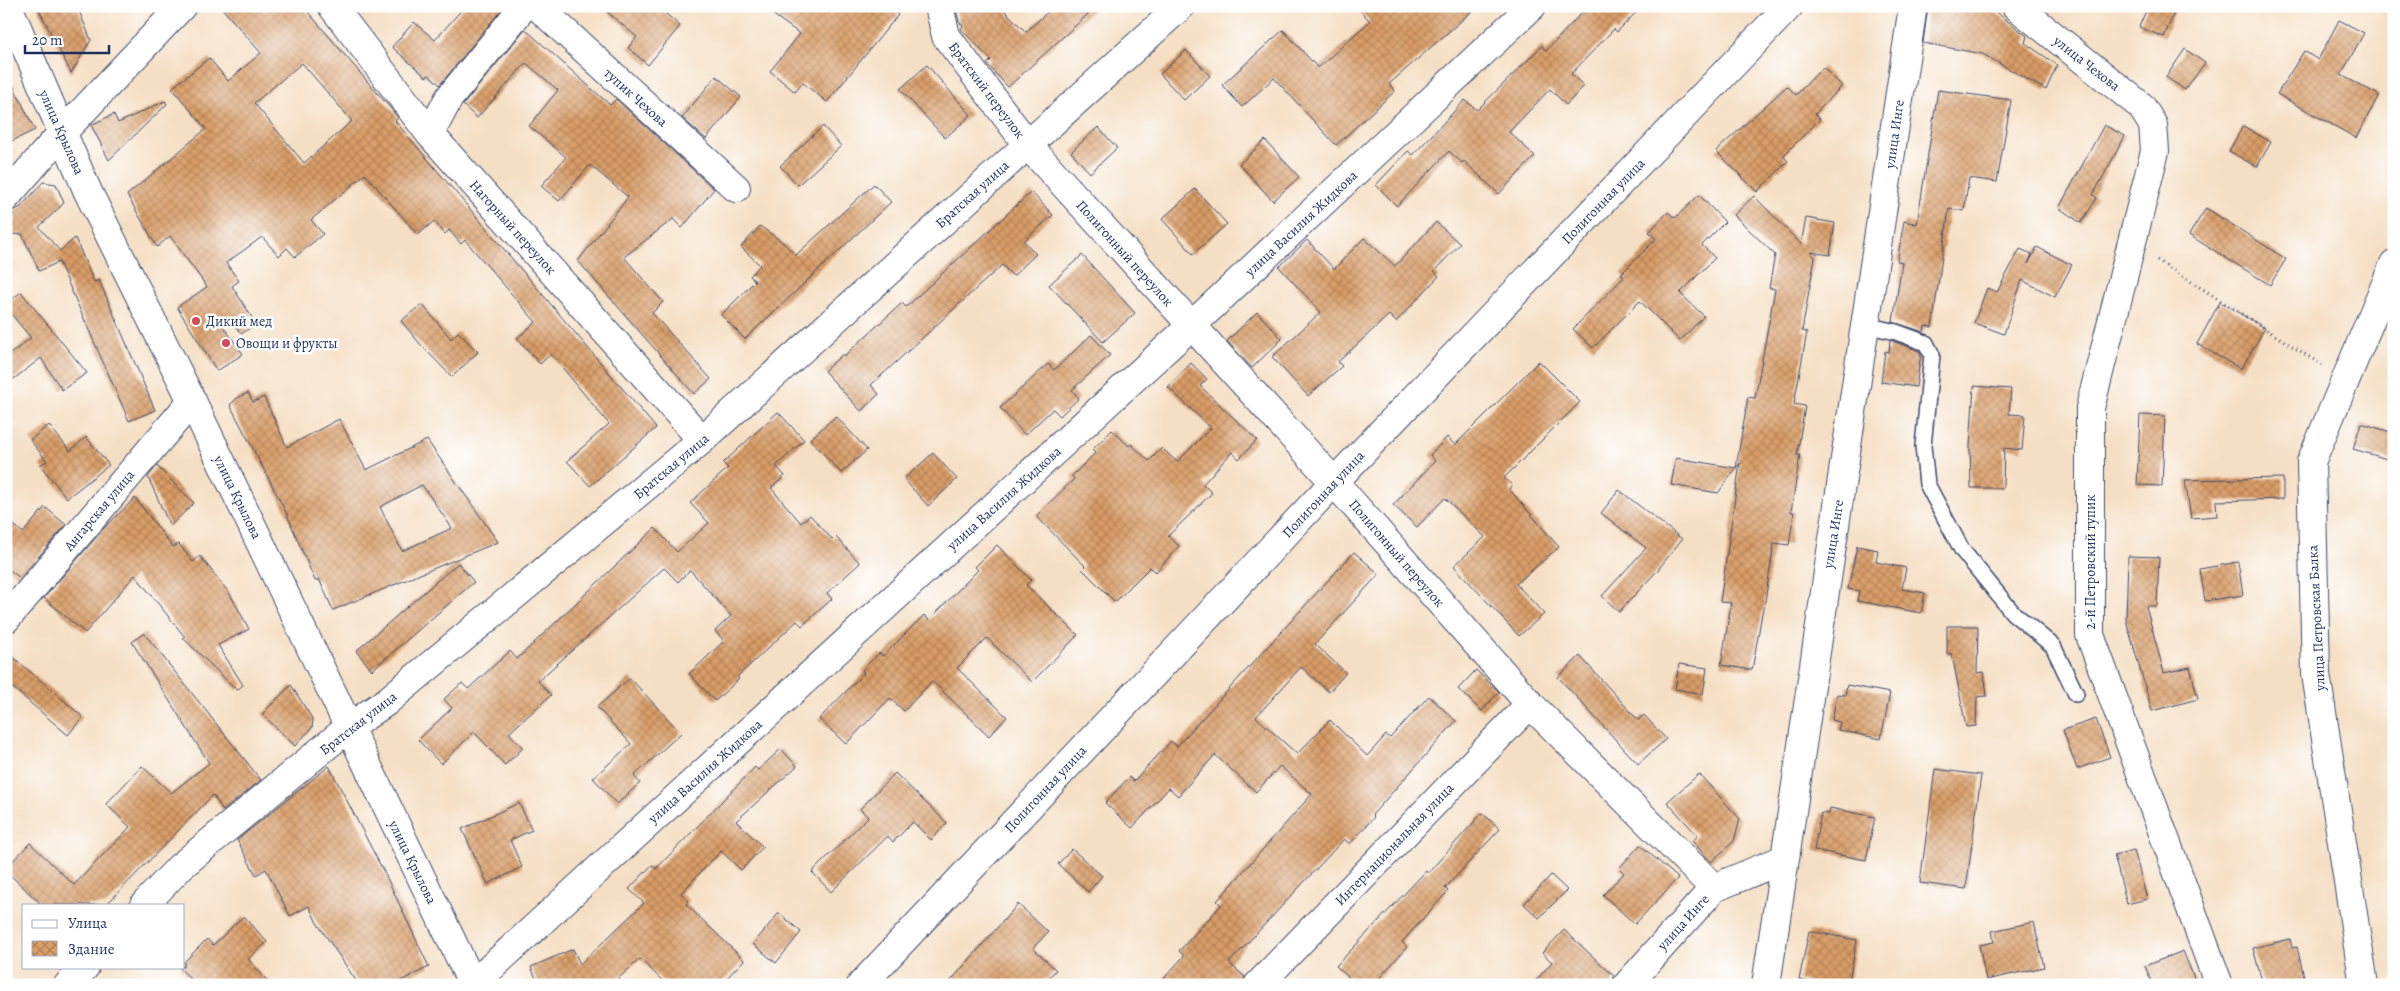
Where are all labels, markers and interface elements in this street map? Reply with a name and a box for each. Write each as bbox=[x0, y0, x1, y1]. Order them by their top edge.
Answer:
scale bar bbox=[25, 22, 109, 54]
text: 20 m bbox=[32, 30, 63, 50]
street label: улица Чехова bbox=[2049, 31, 2124, 96]
street label: Братский переулок bbox=[944, 38, 1029, 143]
street label: тупик Чехова bbox=[600, 64, 672, 131]
street label: улица Крылова bbox=[34, 86, 89, 178]
street label: улица Инге bbox=[1880, 98, 1909, 171]
street label: Полигонная улица bbox=[1557, 154, 1650, 249]
street label: Братская улица bbox=[931, 156, 1014, 233]
street label: улица Василия Жидкова bbox=[1240, 166, 1362, 281]
street label: Нагорный переулок bbox=[465, 176, 560, 279]
street label: Полигонный переулок bbox=[1072, 196, 1178, 311]
place label: Дикий мед bbox=[206, 312, 272, 331]
marker: Дикий мед bbox=[190, 315, 202, 327]
place label: Овощи и фрукты bbox=[236, 334, 338, 353]
marker: Овощи и фрукты bbox=[220, 337, 232, 349]
street label: Братская улица bbox=[630, 429, 714, 504]
street label: улица Василия Жидкова bbox=[942, 442, 1066, 555]
street label: Полигонная улица bbox=[1278, 446, 1369, 542]
street label: улица Крылова bbox=[209, 451, 266, 543]
street label: Ангарская улица bbox=[59, 465, 139, 556]
street label: Полигонный переулок bbox=[1344, 495, 1449, 611]
street label: 2-й Петровский тупик bbox=[2081, 495, 2100, 629]
street label: улица Инге bbox=[1819, 498, 1848, 571]
street label: улица Петровская Балка bbox=[2303, 544, 2330, 692]
street label: Братская улица bbox=[316, 687, 401, 760]
street label: улица Василия Жидкова bbox=[643, 715, 767, 828]
street label: Полигонная улица bbox=[1000, 741, 1091, 837]
street label: Интернациональная улица bbox=[1331, 778, 1458, 910]
street label: улица Крылова bbox=[384, 816, 441, 908]
street label: улица Инге bbox=[1652, 890, 1714, 955]
legend bbox=[22, 904, 185, 968]
text: Улица bbox=[68, 913, 107, 933]
text: Здание bbox=[68, 939, 115, 959]

